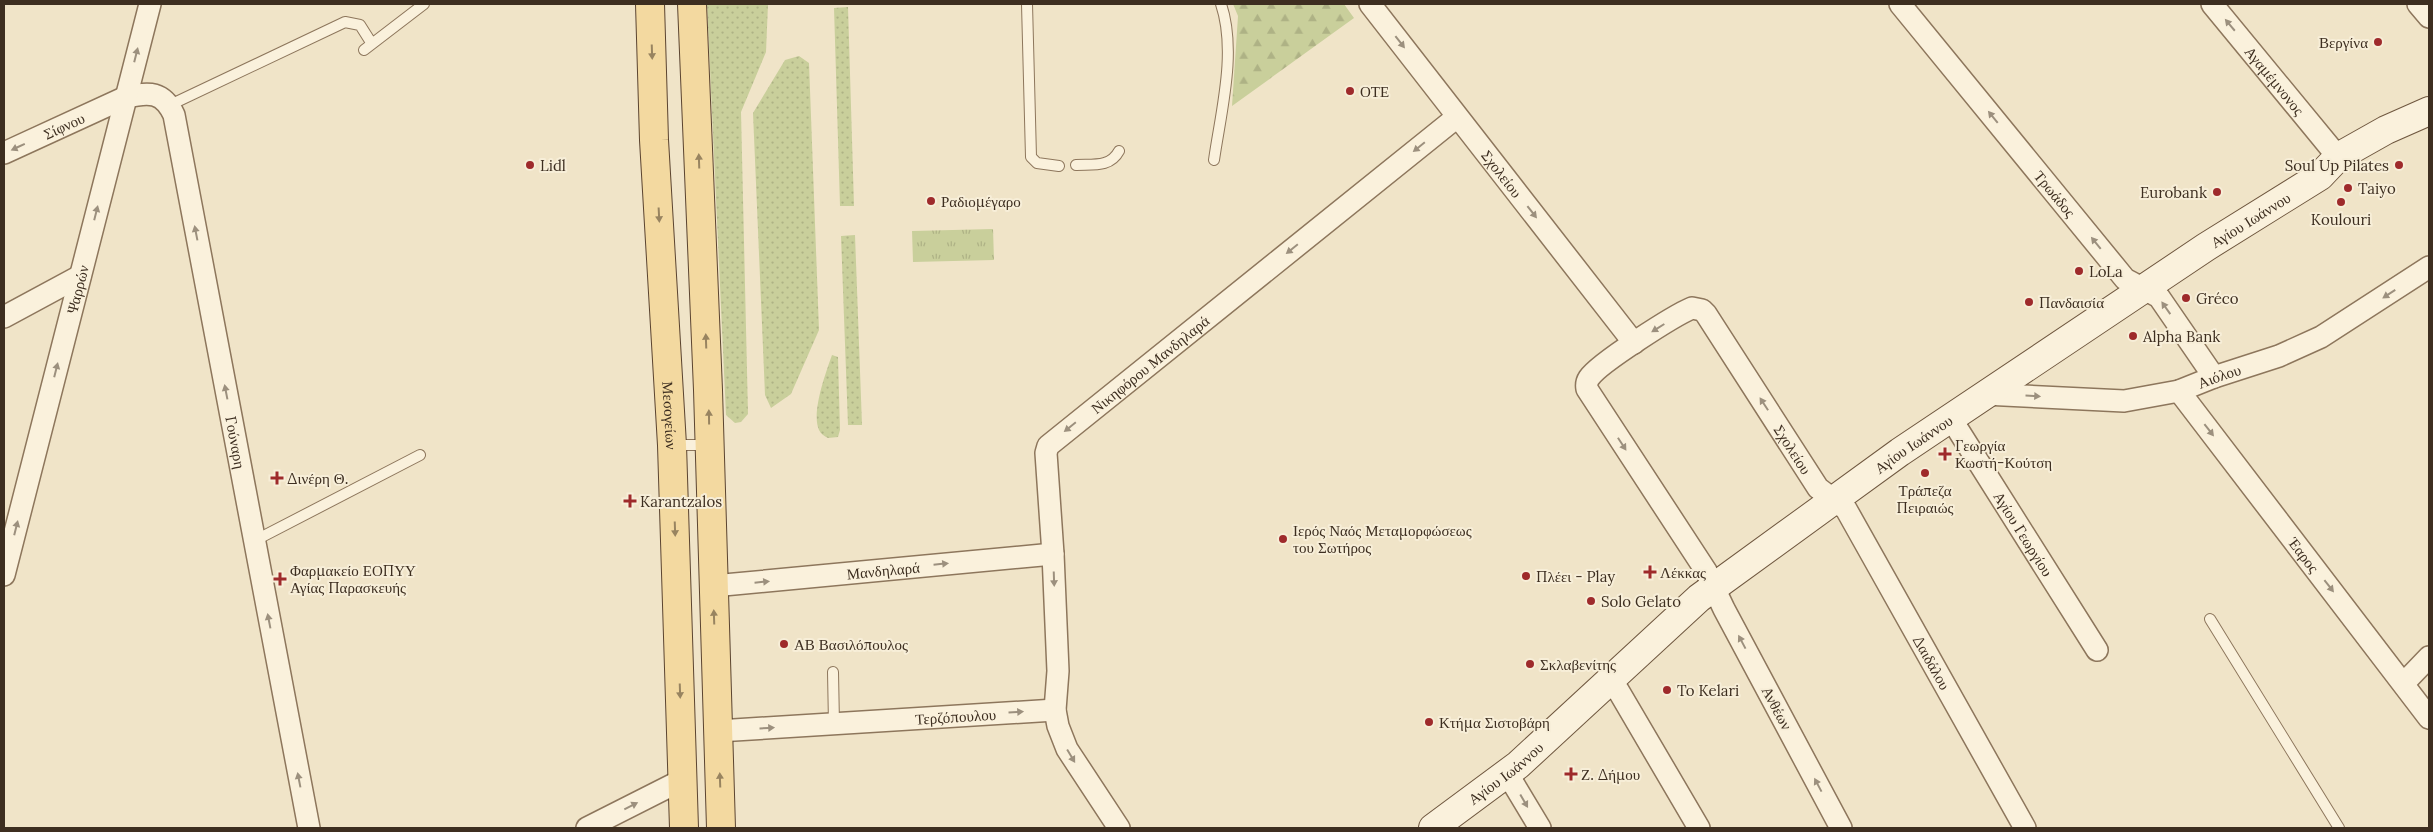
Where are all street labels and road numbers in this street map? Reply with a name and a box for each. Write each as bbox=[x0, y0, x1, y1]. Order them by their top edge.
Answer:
street label: Αγαμέμνονος bbox=[2241, 42, 2309, 119]
street label: Σίφνου bbox=[40, 108, 88, 143]
street label: Σχολείου bbox=[1478, 146, 1527, 201]
street label: Τρωάδος bbox=[2030, 166, 2080, 221]
street label: Αγίου Ιωάννου bbox=[2207, 187, 2294, 251]
street label: Ψαρρών bbox=[62, 263, 92, 316]
street label: Νικηφόρου Μανδηλαρά bbox=[1087, 311, 1213, 417]
street label: Αιόλου bbox=[2195, 359, 2243, 392]
street label: Μεσογείων bbox=[659, 381, 682, 450]
street label: Αγίου Ιωάννου bbox=[1870, 410, 1956, 477]
street label: Γούναρη bbox=[222, 414, 250, 470]
street label: Σχολείου bbox=[1770, 421, 1816, 478]
street label: Αγίου Γεωργίου bbox=[1990, 488, 2058, 580]
street label: Έαρος bbox=[2284, 533, 2324, 576]
street label: Μανδηλαρά bbox=[846, 557, 921, 583]
street label: Δαιδάλου bbox=[1909, 632, 1955, 693]
street label: Ανθέων bbox=[1758, 683, 1796, 733]
street label: Τερζόπουλου bbox=[915, 704, 997, 728]
street label: Αγίου Ιωάννου bbox=[1464, 737, 1547, 808]

